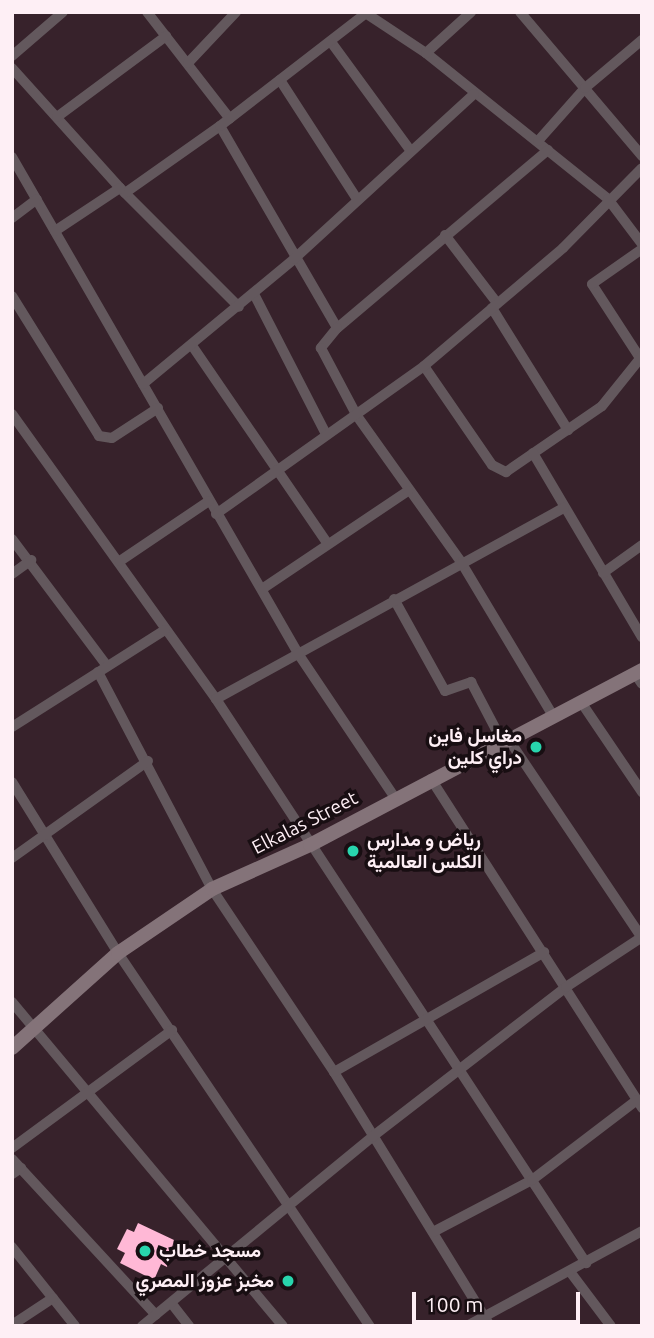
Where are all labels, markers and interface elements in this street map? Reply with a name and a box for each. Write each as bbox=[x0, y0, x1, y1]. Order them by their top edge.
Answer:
place label: مغاسل فاين دراي كلين bbox=[428, 725, 522, 769]
marker: مغاسل فاين دراي كلين bbox=[528, 739, 544, 755]
street label: Elkalas Street bbox=[248, 787, 362, 859]
place label: رياض و مدارس الكلس العالمية bbox=[367, 829, 482, 873]
marker: رياض و مدارس الكلس العالمية bbox=[345, 843, 361, 859]
place label: مسجد خطاب bbox=[159, 1240, 261, 1262]
marker: مسجد خطاب bbox=[137, 1243, 153, 1259]
place label: مخبز عزوز المصري bbox=[135, 1270, 274, 1292]
marker: مخبز عزوز المصري bbox=[280, 1273, 296, 1289]
scale bar bbox=[416, 1278, 584, 1322]
text: 100 m bbox=[425, 1292, 483, 1316]

